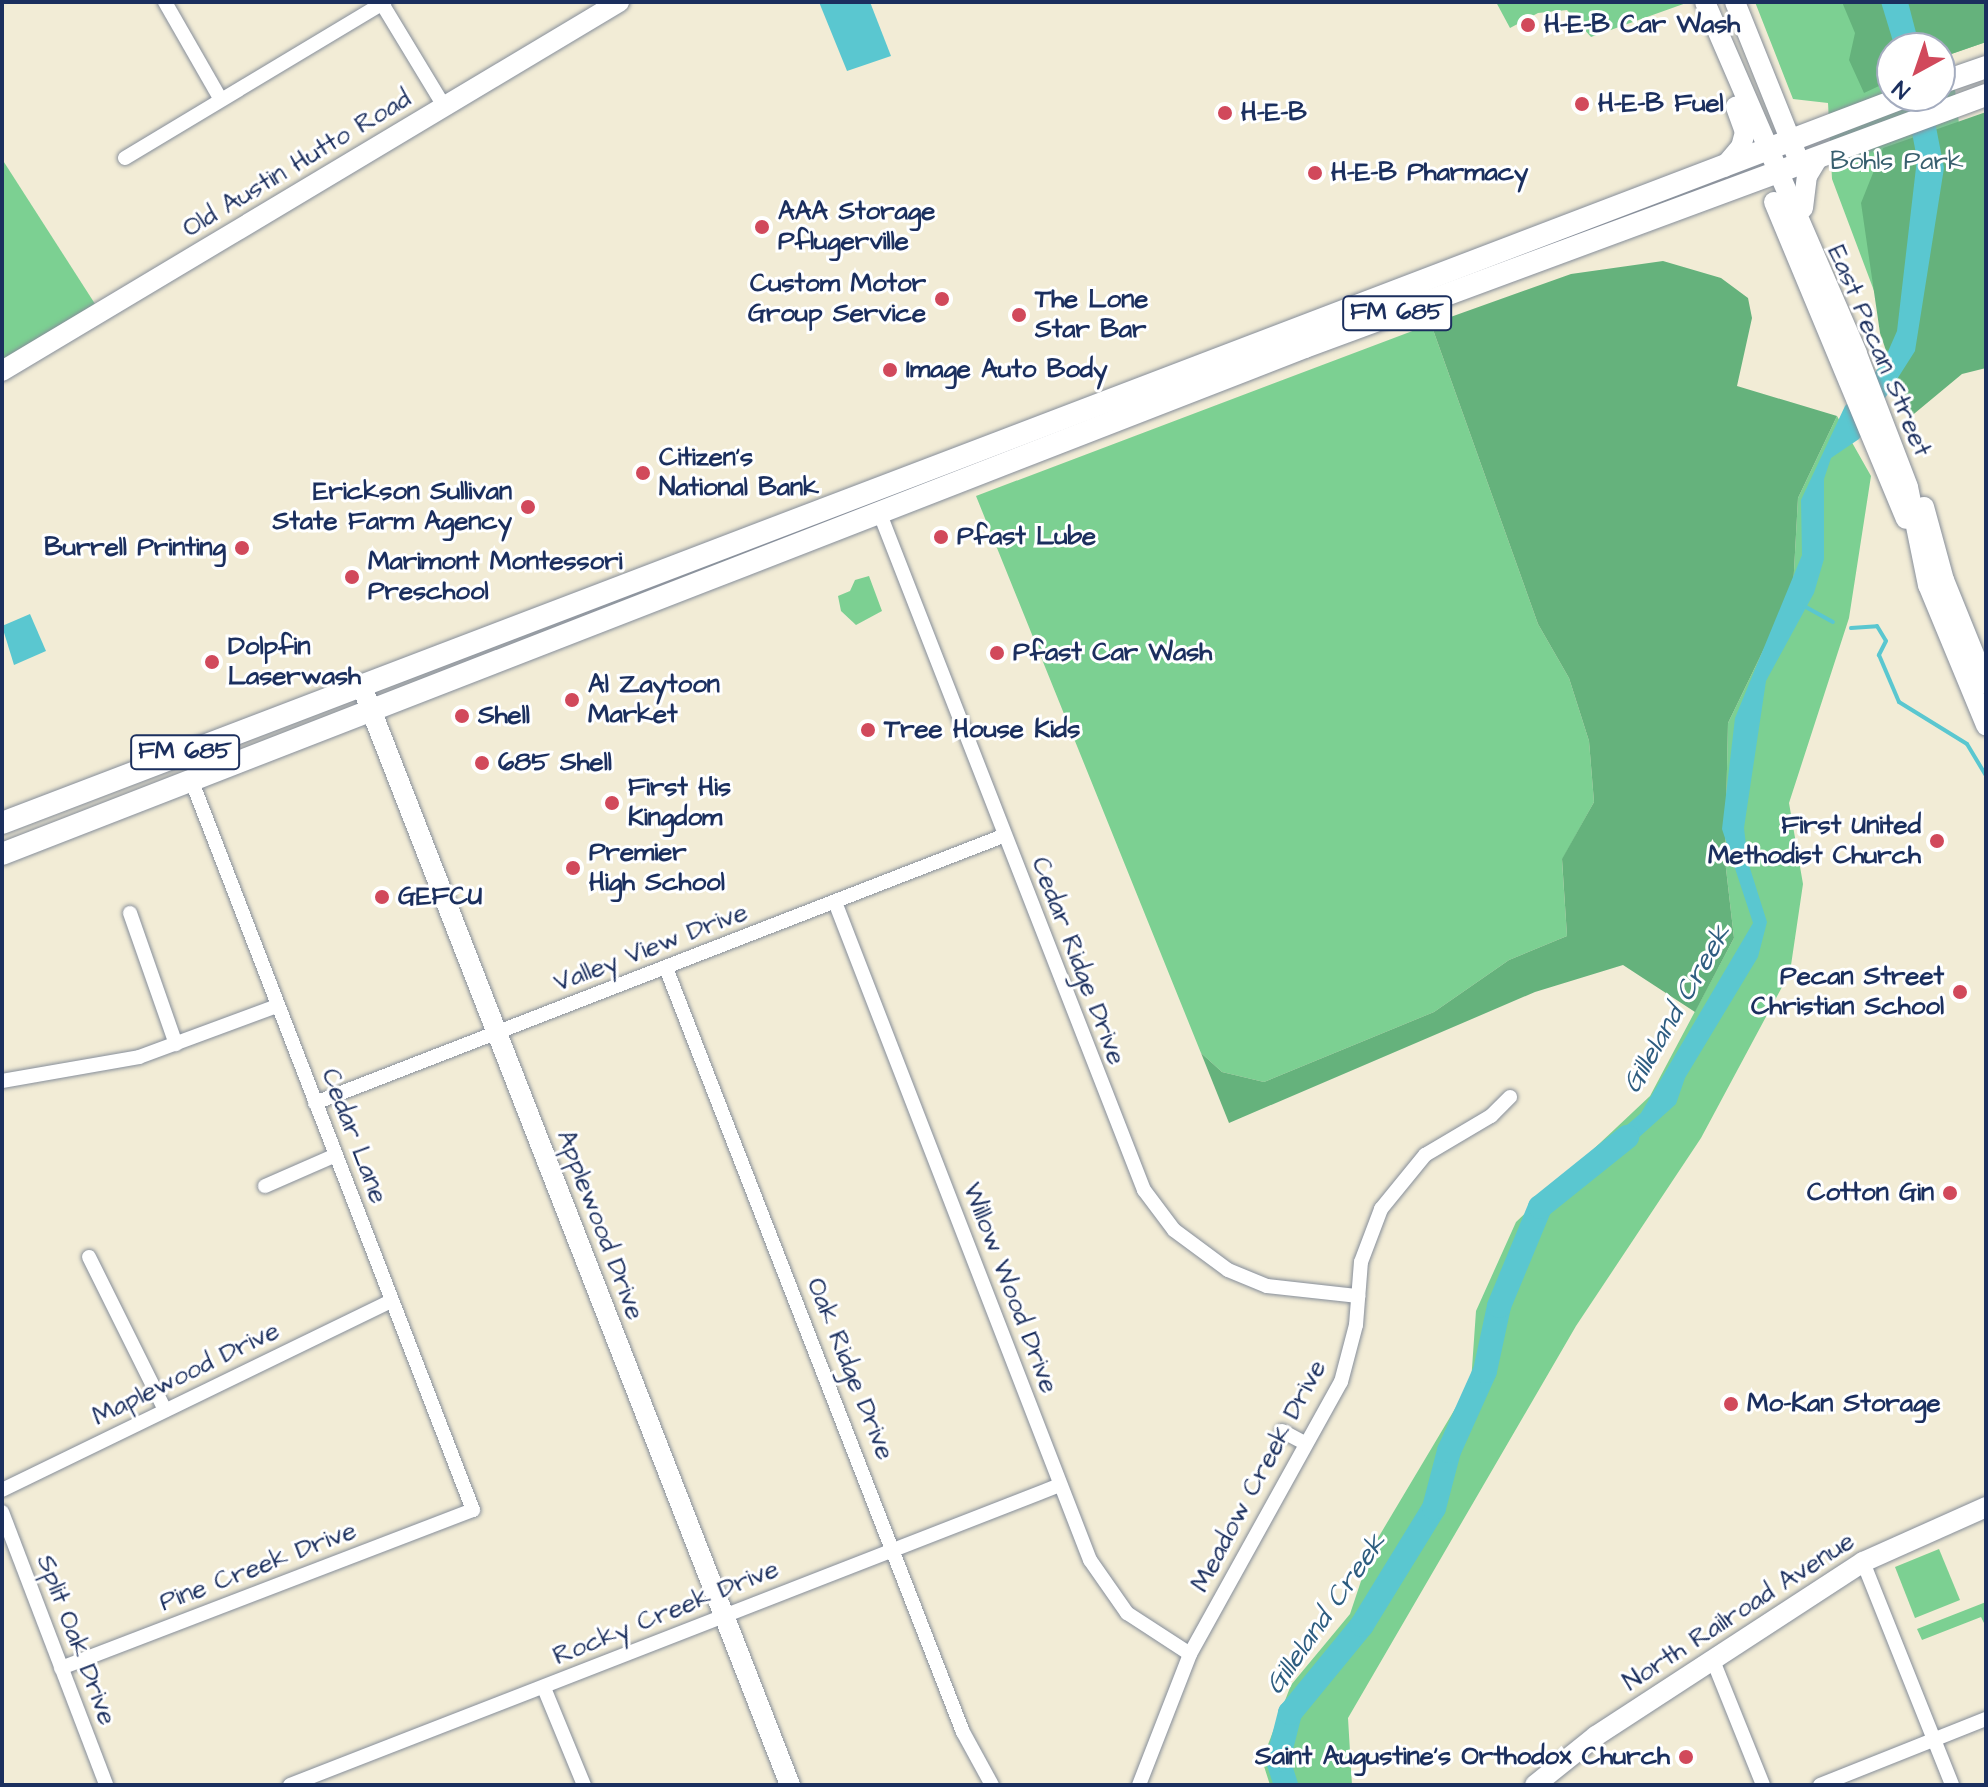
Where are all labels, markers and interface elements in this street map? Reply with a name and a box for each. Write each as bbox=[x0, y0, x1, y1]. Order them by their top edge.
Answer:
place label: H-E-B Car Wash bbox=[1544, 9, 1740, 41]
marker: H-E-B Car Wash bbox=[1519, 16, 1537, 34]
north arrow bbox=[1876, 32, 1956, 112]
text: N bbox=[1886, 73, 1917, 106]
street label: Old Austin Hutto Road bbox=[177, 83, 417, 245]
place label: H-E-B Fuel bbox=[1598, 88, 1724, 120]
marker: H-E-B Fuel bbox=[1573, 95, 1591, 113]
place label: H-E-B bbox=[1241, 97, 1307, 129]
marker: H-E-B bbox=[1216, 104, 1234, 122]
park label: Bohls Park bbox=[1830, 146, 1964, 178]
place label: H-E-B Pharmacy bbox=[1331, 157, 1528, 189]
marker: H-E-B Pharmacy bbox=[1306, 164, 1324, 182]
place label: AAA Storage Pflugerville bbox=[778, 196, 935, 258]
marker: AAA Storage Pflugerville bbox=[753, 218, 771, 236]
street label: East Pecan Street bbox=[1820, 241, 1938, 461]
place label: Custom Motor Group Service bbox=[748, 268, 926, 330]
place label: The Lone Star Bar bbox=[1035, 284, 1148, 346]
marker: Custom Motor Group Service bbox=[933, 290, 951, 308]
road number: FM 685 bbox=[1341, 293, 1453, 333]
marker: The Lone Star Bar bbox=[1010, 306, 1028, 324]
place label: Image Auto Body bbox=[906, 354, 1107, 386]
marker: Image Auto Body bbox=[881, 361, 899, 379]
place label: Citizen's National Bank bbox=[659, 442, 819, 504]
marker: Citizen's National Bank bbox=[634, 464, 652, 482]
place label: Erickson Sullivan State Farm Agency bbox=[272, 476, 512, 538]
marker: Erickson Sullivan State Farm Agency bbox=[519, 498, 537, 516]
place label: Pfast Lube bbox=[957, 521, 1096, 553]
marker: Pfast Lube bbox=[932, 528, 950, 546]
place label: Burrell Printing bbox=[44, 532, 226, 564]
marker: Burrell Printing bbox=[233, 539, 251, 557]
place label: Marimont Montessori Preschool bbox=[368, 546, 623, 608]
marker: Marimont Montessori Preschool bbox=[343, 568, 361, 586]
place label: Dolpfin Laserwash bbox=[228, 631, 361, 692]
place label: Pfast Car Wash bbox=[1013, 637, 1212, 669]
marker: Pfast Car Wash bbox=[988, 644, 1006, 662]
marker: Dolpfin Laserwash bbox=[203, 653, 221, 671]
place label: Al Zaytoon Market bbox=[588, 669, 720, 730]
marker: Al Zaytoon Market bbox=[563, 691, 581, 709]
place label: Shell bbox=[478, 700, 530, 732]
marker: Shell bbox=[453, 707, 471, 725]
place label: Tree House Kids bbox=[884, 714, 1080, 746]
marker: Tree House Kids bbox=[859, 721, 877, 739]
road number: FM 685 bbox=[129, 732, 241, 772]
place label: 685 Shell bbox=[498, 747, 612, 779]
marker: 685 Shell bbox=[473, 754, 491, 772]
place label: First His Kingdom bbox=[628, 772, 731, 834]
marker: First His Kingdom bbox=[603, 794, 621, 812]
place label: First United Methodist Church bbox=[1708, 810, 1921, 872]
marker: First United Methodist Church bbox=[1928, 832, 1946, 850]
place label: Premier High School bbox=[589, 837, 725, 898]
street label: Cedar Ridge Drive bbox=[1024, 853, 1132, 1069]
marker: Premier High School bbox=[564, 859, 582, 877]
place label: GEFCU bbox=[398, 881, 482, 913]
marker: GEFCU bbox=[373, 888, 391, 906]
street label: Valley View Drive bbox=[550, 897, 752, 999]
water label: Gilleland Creek bbox=[1615, 919, 1739, 1099]
place label: Pecan Street Christian School bbox=[1751, 961, 1944, 1022]
marker: Pecan Street Christian School bbox=[1951, 983, 1969, 1001]
street label: Cedar Lane bbox=[314, 1064, 394, 1208]
street label: Applewood Drive bbox=[550, 1126, 650, 1324]
place label: Cotton Gin bbox=[1807, 1177, 1934, 1209]
street label: Willow Wood Drive bbox=[956, 1178, 1064, 1398]
marker: Cotton Gin bbox=[1941, 1184, 1959, 1202]
street label: Oak Ridge Drive bbox=[799, 1273, 901, 1465]
street label: Maplewood Drive bbox=[87, 1315, 285, 1433]
street label: Meadow Creek Drive bbox=[1185, 1355, 1333, 1597]
place label: Mo-Kan Storage bbox=[1747, 1388, 1940, 1420]
marker: Mo-Kan Storage bbox=[1722, 1395, 1740, 1413]
street label: Pine Creek Drive bbox=[155, 1515, 361, 1619]
street label: North Railroad Avenue bbox=[1618, 1526, 1860, 1698]
water label: Gilleland Creek bbox=[1258, 1527, 1394, 1701]
street label: Split Oak Drive bbox=[29, 1550, 123, 1730]
street label: Rocky Creek Drive bbox=[549, 1554, 783, 1672]
place label: Saint Augustine's Orthodox Church bbox=[1255, 1741, 1670, 1773]
marker: Saint Augustine's Orthodox Church bbox=[1677, 1748, 1695, 1766]

